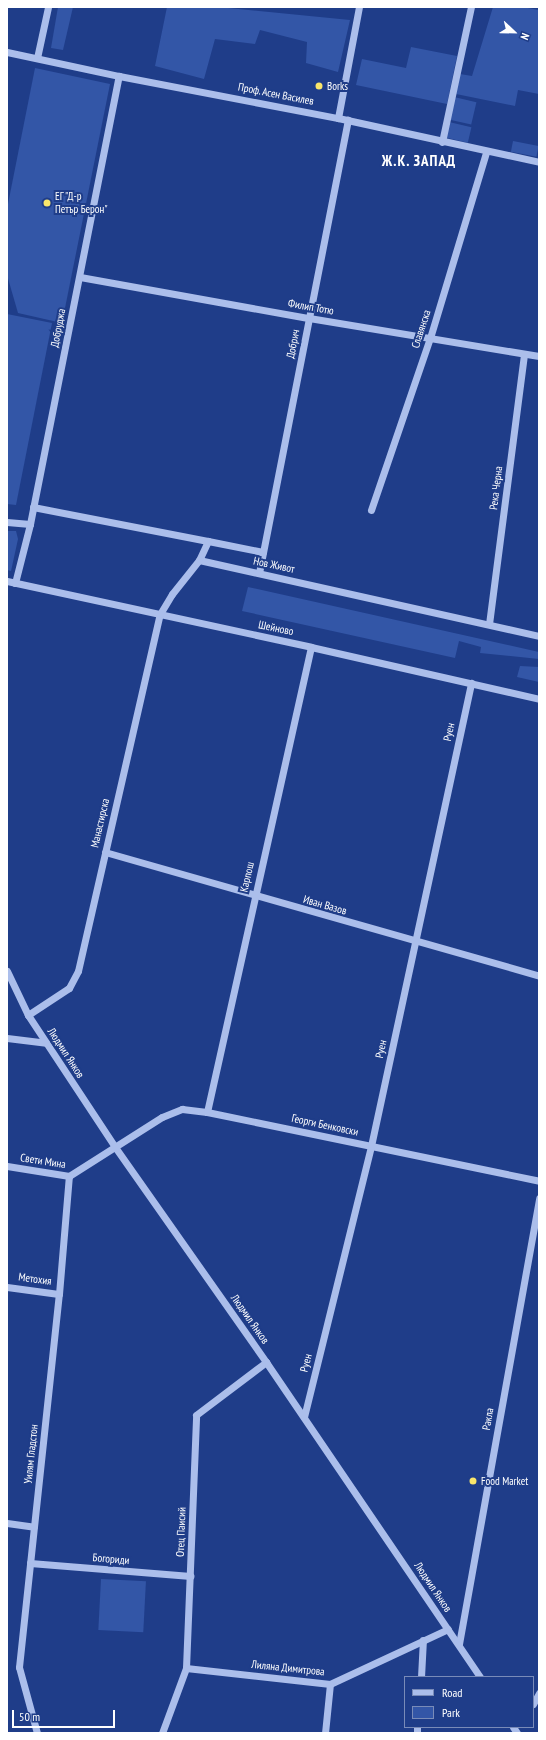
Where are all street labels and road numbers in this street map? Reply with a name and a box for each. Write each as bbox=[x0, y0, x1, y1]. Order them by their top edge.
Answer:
street label: Проф. Асен Василев bbox=[237, 80, 315, 108]
street label: Филип Тотю bbox=[287, 296, 335, 318]
street label: Добруджа bbox=[48, 308, 68, 348]
street label: Славянска bbox=[409, 308, 433, 350]
street label: Добрич bbox=[284, 328, 302, 360]
street label: Река Черна bbox=[487, 465, 505, 511]
street label: Нов Живот bbox=[252, 554, 296, 576]
street label: Шейново bbox=[257, 618, 295, 638]
street label: Руен bbox=[441, 722, 457, 742]
street label: Манастирска bbox=[88, 797, 112, 849]
street label: Карпош bbox=[237, 861, 257, 893]
street label: Иван Вазов bbox=[302, 893, 348, 917]
street label: Людмил Янков bbox=[45, 1025, 87, 1081]
street label: Руен bbox=[373, 1039, 389, 1059]
street label: Георги Бенковски bbox=[290, 1111, 360, 1139]
street label: Свети Мина bbox=[19, 1151, 67, 1171]
street label: Метохия bbox=[18, 1270, 52, 1288]
street label: Людмил Янков bbox=[228, 1292, 272, 1346]
street label: Руен bbox=[297, 1352, 315, 1374]
street label: Ракла bbox=[480, 1407, 496, 1431]
street label: Уилям Гладстон bbox=[21, 1424, 41, 1484]
street label: Отец Паисий bbox=[174, 1507, 188, 1557]
street label: Богориди bbox=[92, 1551, 130, 1567]
street label: Людмил Янков bbox=[412, 1560, 454, 1614]
street label: Лиляна Димитрова bbox=[251, 1658, 325, 1678]

